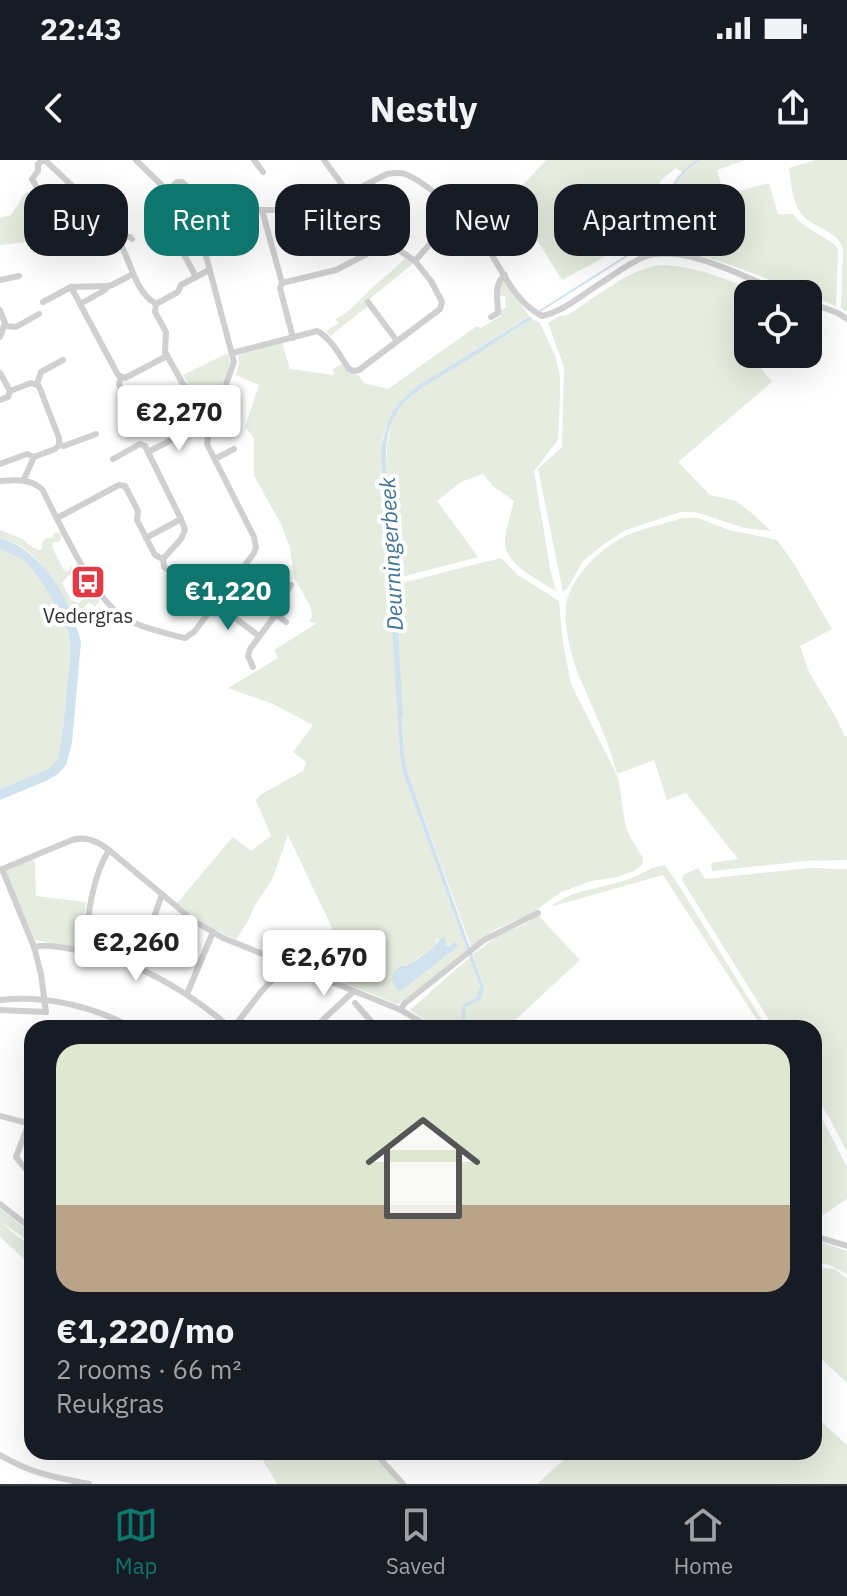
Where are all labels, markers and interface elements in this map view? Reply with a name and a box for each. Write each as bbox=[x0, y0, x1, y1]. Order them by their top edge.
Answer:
text: 22:43 bbox=[40, 9, 122, 48]
text: Nestly bbox=[370, 85, 477, 132]
icon: back bbox=[32, 86, 76, 130]
icon: share bbox=[771, 86, 815, 130]
chip: Buy bbox=[24, 184, 128, 256]
chip: Rent bbox=[144, 184, 259, 256]
chip: Filters bbox=[275, 184, 410, 256]
chip: New bbox=[426, 184, 538, 256]
chip: Apartment bbox=[554, 184, 745, 256]
map controls bbox=[734, 280, 822, 368]
button: locate bbox=[734, 280, 822, 368]
pin: €2,270 bbox=[114, 385, 244, 453]
text: €2,270 bbox=[136, 394, 222, 428]
water label: Deurningerbeek bbox=[372, 476, 409, 631]
bus stop icon: Vedergras bbox=[69, 563, 107, 601]
pin: €1,220 bbox=[163, 564, 293, 632]
text: €1,220 bbox=[185, 573, 271, 607]
place label: Vedergras bbox=[43, 602, 133, 629]
pin: €2,260 bbox=[71, 915, 201, 983]
text: €2,260 bbox=[93, 924, 179, 958]
pin: €2,670 bbox=[259, 930, 389, 998]
text: €2,670 bbox=[281, 939, 367, 973]
icon: home bbox=[351, 1096, 495, 1240]
text: €1,220/mo bbox=[56, 1308, 234, 1352]
text: 2 rooms · 66 m² bbox=[56, 1352, 241, 1386]
text: Reukgras bbox=[56, 1386, 164, 1420]
tab: Map bbox=[114, 1503, 158, 1580]
tab: Saved bbox=[386, 1503, 446, 1580]
tab: Home bbox=[674, 1503, 733, 1580]

